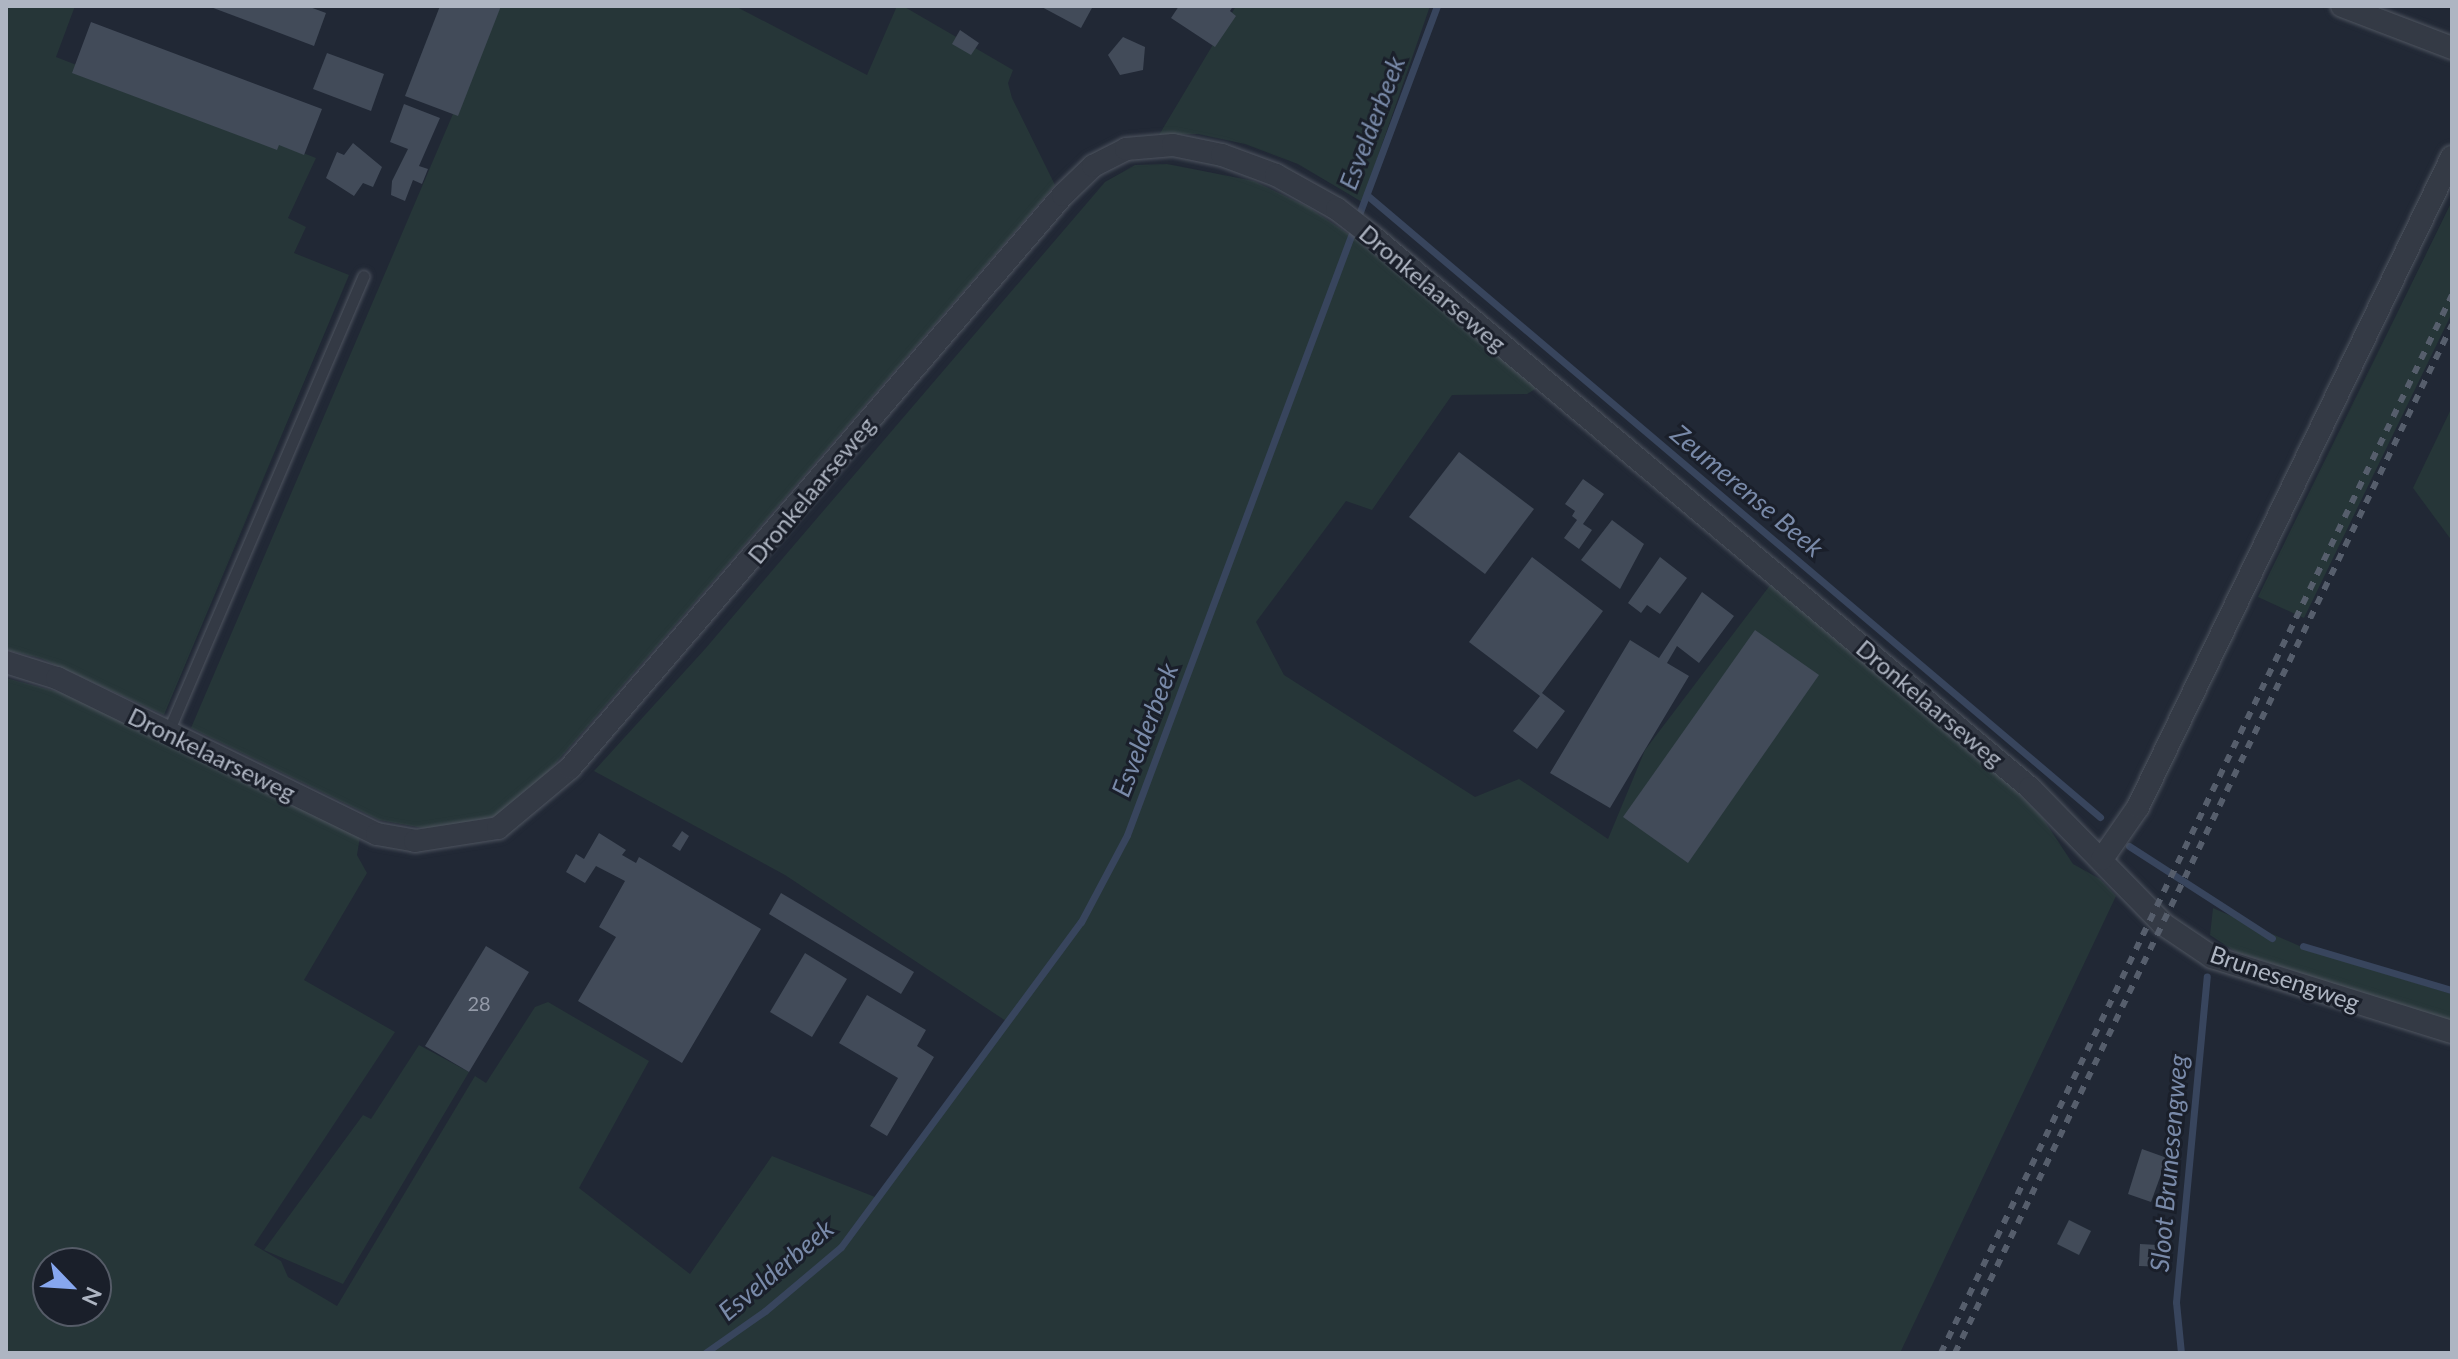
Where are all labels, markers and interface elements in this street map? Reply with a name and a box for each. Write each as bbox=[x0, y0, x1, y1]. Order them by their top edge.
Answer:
water label: Esvelderbeek bbox=[1332, 52, 1412, 194]
street label: Dronkelaarseweg bbox=[1354, 218, 1512, 358]
street label: Dronkelaarseweg bbox=[741, 411, 881, 569]
water label: Zeumerense Beek bbox=[1665, 418, 1829, 564]
street label: Dronkelaarseweg bbox=[1851, 633, 2009, 773]
water label: Esvelderbeek bbox=[1105, 659, 1185, 801]
street label: Dronkelaarseweg bbox=[124, 701, 300, 807]
street label: Brunesengweg bbox=[2206, 939, 2364, 1017]
house number: 28 bbox=[467, 991, 491, 1015]
water label: Sloot Brunesengweg bbox=[2144, 1053, 2194, 1273]
water label: Esvelderbeek bbox=[712, 1213, 840, 1327]
north arrow bbox=[32, 1247, 112, 1327]
text: N bbox=[77, 1283, 108, 1310]

